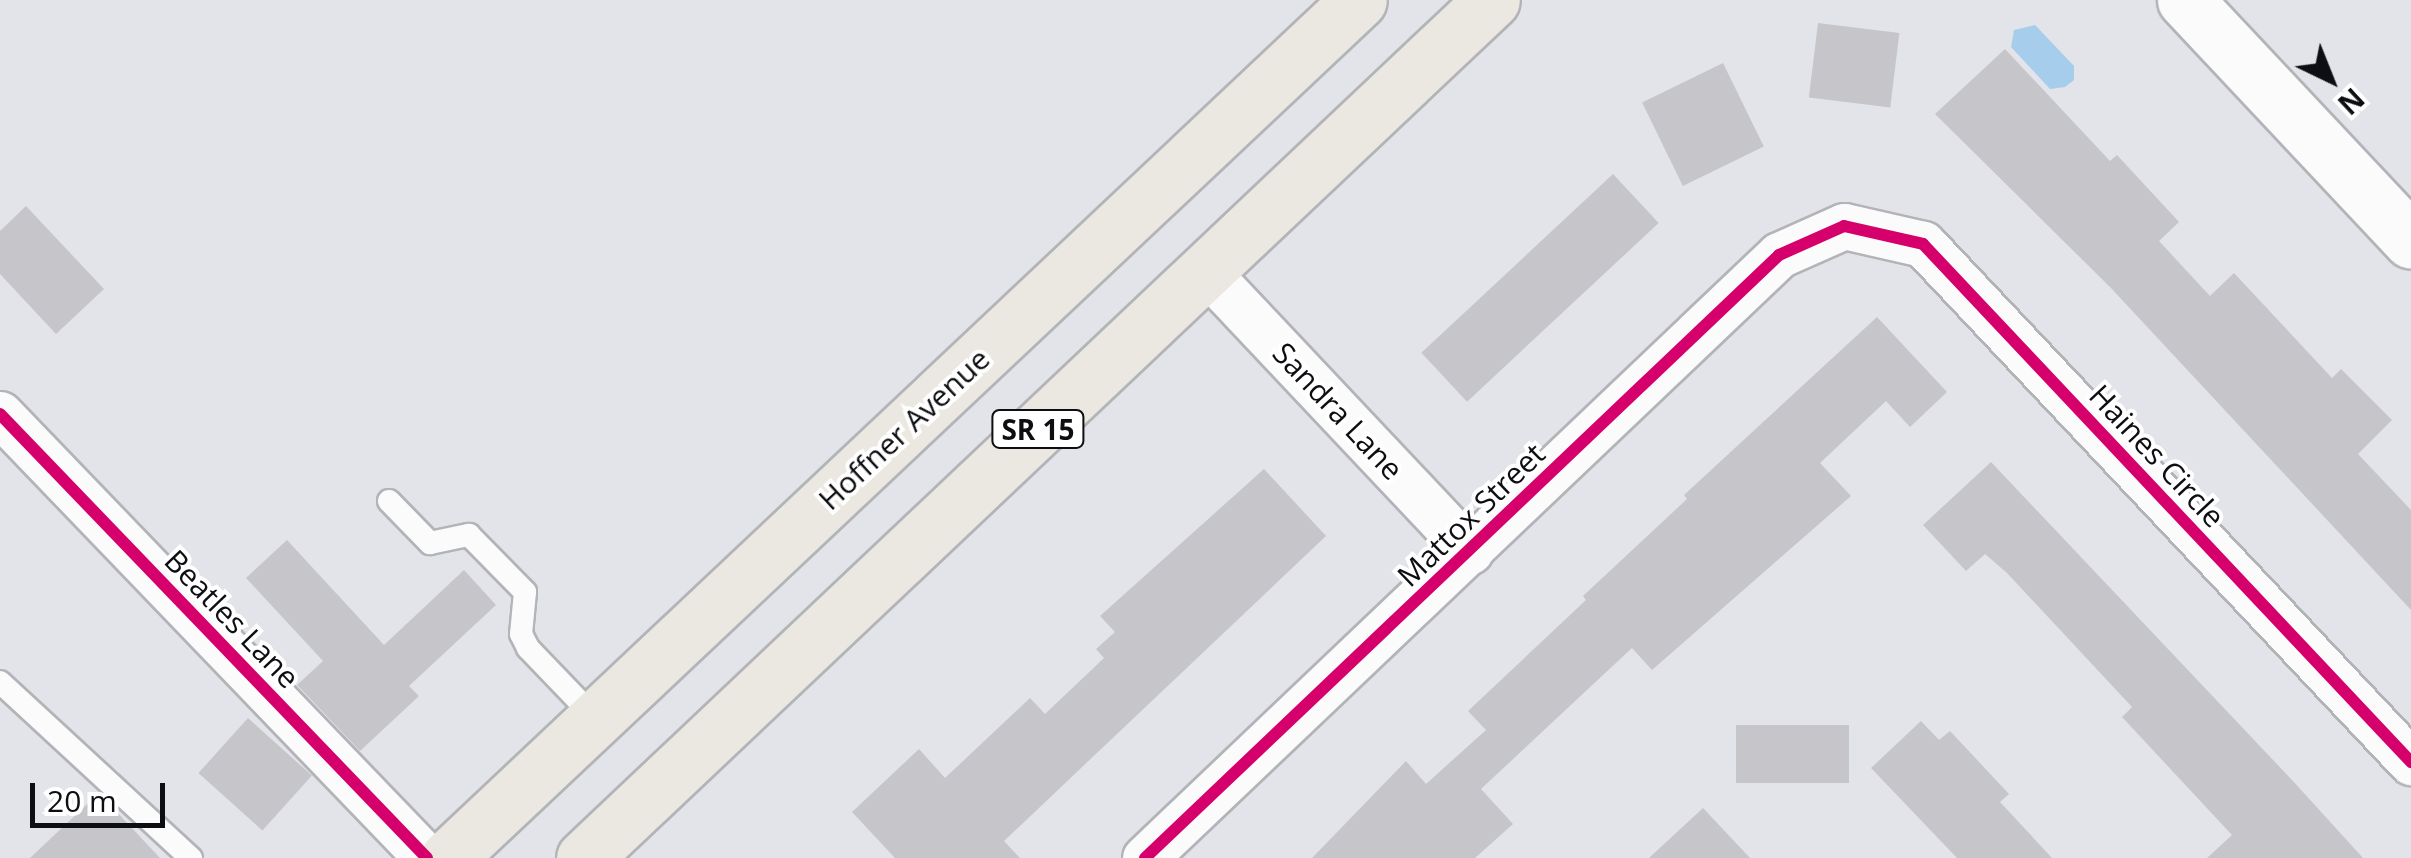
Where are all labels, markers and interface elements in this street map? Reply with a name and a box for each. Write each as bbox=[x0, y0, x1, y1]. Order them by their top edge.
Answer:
north arrow bbox=[2281, 30, 2381, 130]
text: N bbox=[2330, 80, 2373, 124]
street label: Sandra Lane bbox=[1265, 335, 1411, 487]
street label: Hoffner Avenue bbox=[811, 341, 997, 517]
street label: Haines Circle bbox=[2082, 377, 2232, 535]
road number: SR 15 bbox=[990, 406, 1086, 452]
street label: Mattox Street bbox=[1390, 436, 1552, 594]
street label: Beatles Lane bbox=[157, 543, 307, 695]
scale bar bbox=[35, 763, 170, 825]
text: 20 m bbox=[47, 780, 117, 821]

